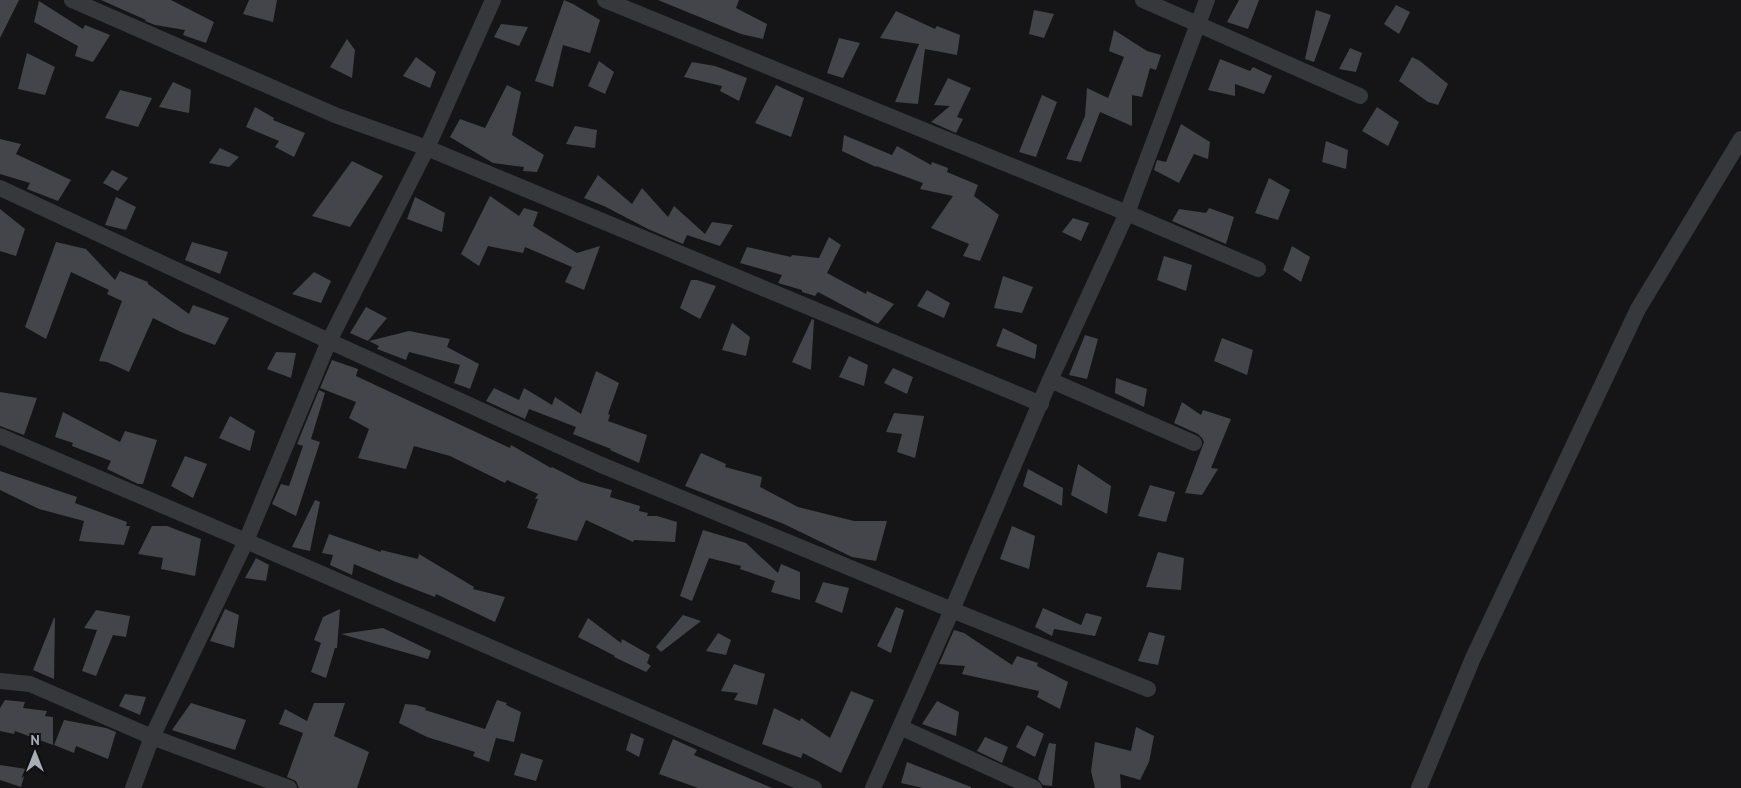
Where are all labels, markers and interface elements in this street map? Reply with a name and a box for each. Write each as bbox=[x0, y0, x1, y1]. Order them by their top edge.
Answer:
north arrow bbox=[10, 728, 60, 778]
text: N bbox=[30, 731, 40, 749]

